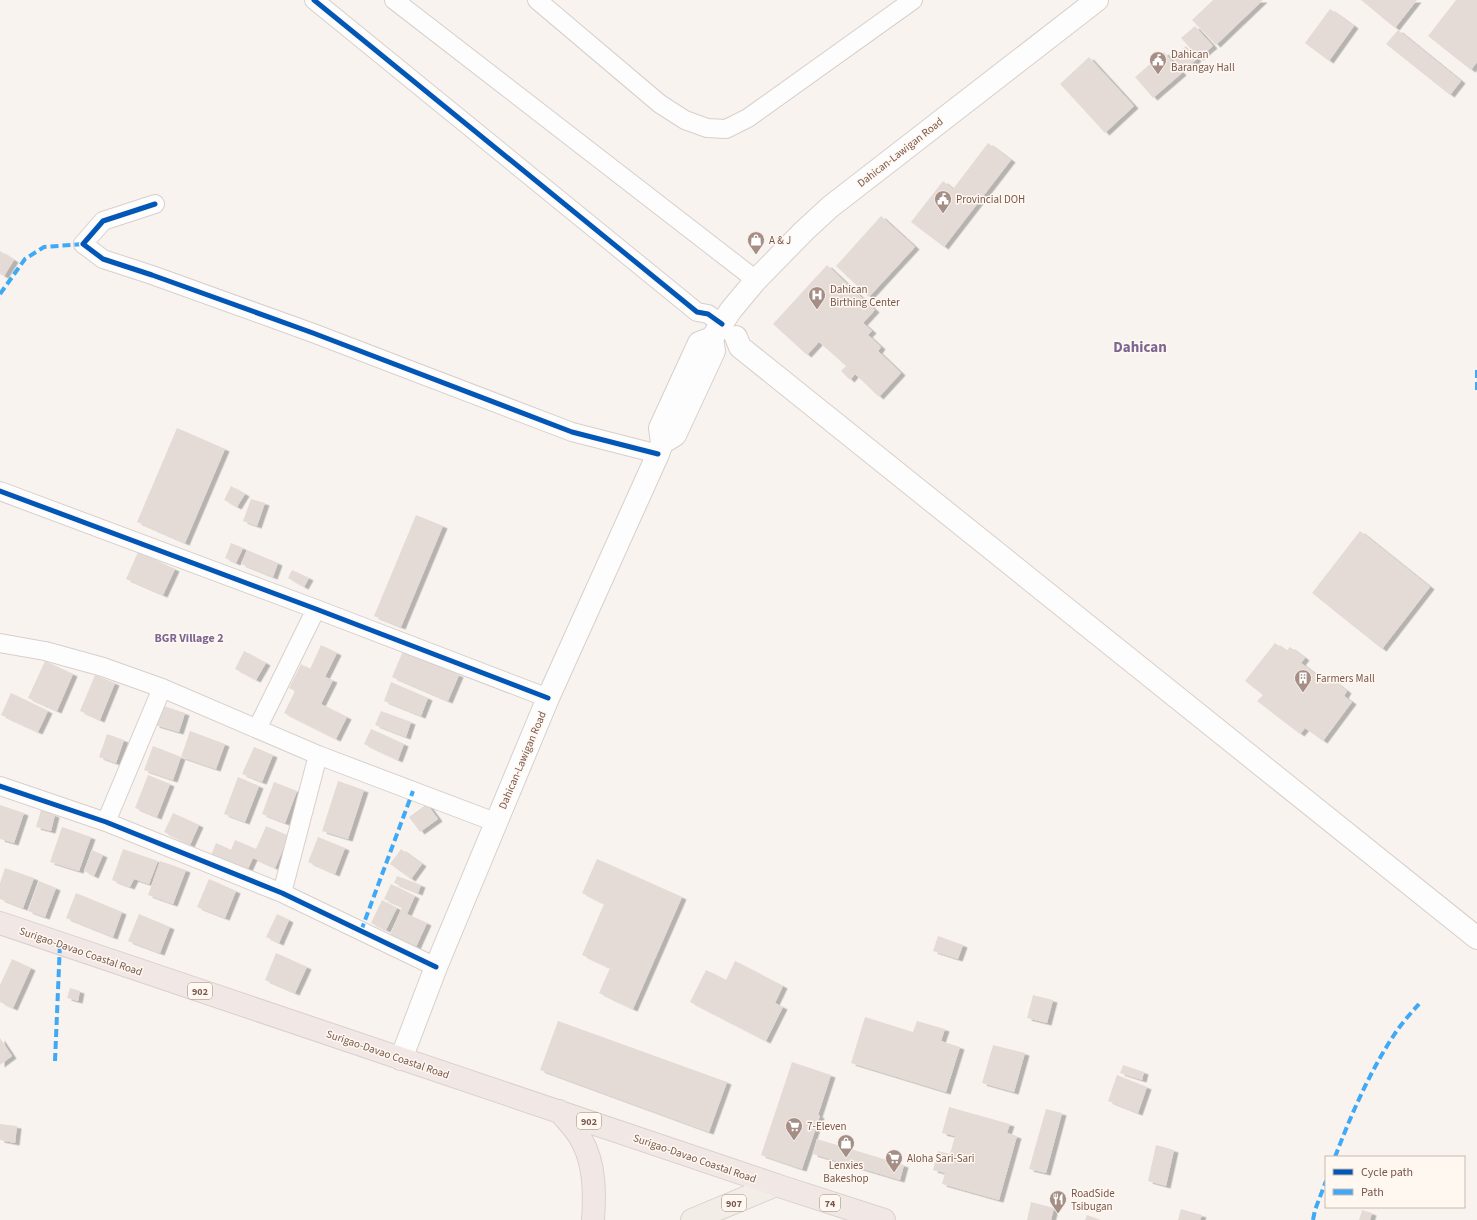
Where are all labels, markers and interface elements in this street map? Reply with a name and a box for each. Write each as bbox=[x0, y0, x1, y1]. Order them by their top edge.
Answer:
place label: Dahican Barangay Hall bbox=[1171, 47, 1235, 75]
public building icon: Dahican Barangay Hall bbox=[1148, 50, 1168, 75]
street label: Dahican-Lawigan Road bbox=[854, 114, 946, 191]
public building icon: Provincial DOH bbox=[933, 189, 953, 214]
place label: Provincial DOH bbox=[956, 192, 1025, 207]
shop icon: A & J bbox=[746, 230, 766, 255]
place label: A & J bbox=[769, 233, 791, 248]
place label: Dahican Birthing Center bbox=[830, 282, 900, 310]
hospital icon: Dahican Birthing Center bbox=[807, 285, 827, 310]
district label: Dahican bbox=[1113, 337, 1167, 358]
district label: BGR Village 2 bbox=[155, 630, 224, 647]
building icon: Farmers Mall bbox=[1293, 668, 1313, 693]
place label: Farmers Mall bbox=[1316, 671, 1375, 686]
street label: Dahican-Lawigan Road bbox=[495, 709, 550, 812]
street label: Surigao-Davao Coastal Road bbox=[17, 923, 144, 980]
road number: 902 bbox=[188, 983, 212, 999]
street label: Surigao-Davao Coastal Road bbox=[324, 1026, 451, 1083]
road number: 902 bbox=[577, 1113, 601, 1129]
supermarket icon: 7-Eleven bbox=[784, 1116, 804, 1141]
place label: 7-Eleven bbox=[807, 1119, 847, 1134]
street label: Surigao-Davao Coastal Road bbox=[631, 1130, 758, 1187]
shop icon: Lenxies Bakeshop bbox=[836, 1133, 856, 1158]
supermarket icon: Aloha Sari-Sari bbox=[884, 1148, 904, 1173]
place label: Aloha Sari-Sari bbox=[907, 1151, 975, 1166]
legend bbox=[1325, 1156, 1465, 1208]
place label: Lenxies Bakeshop bbox=[823, 1158, 869, 1186]
text: Cycle path bbox=[1361, 1164, 1413, 1181]
text: Path bbox=[1361, 1184, 1384, 1201]
place label: RoadSide Tsibugan bbox=[1071, 1186, 1115, 1214]
restaurant icon: RoadSide Tsibugan bbox=[1048, 1189, 1068, 1214]
road number: 907 bbox=[722, 1195, 746, 1211]
road number: 74 bbox=[820, 1195, 840, 1211]

